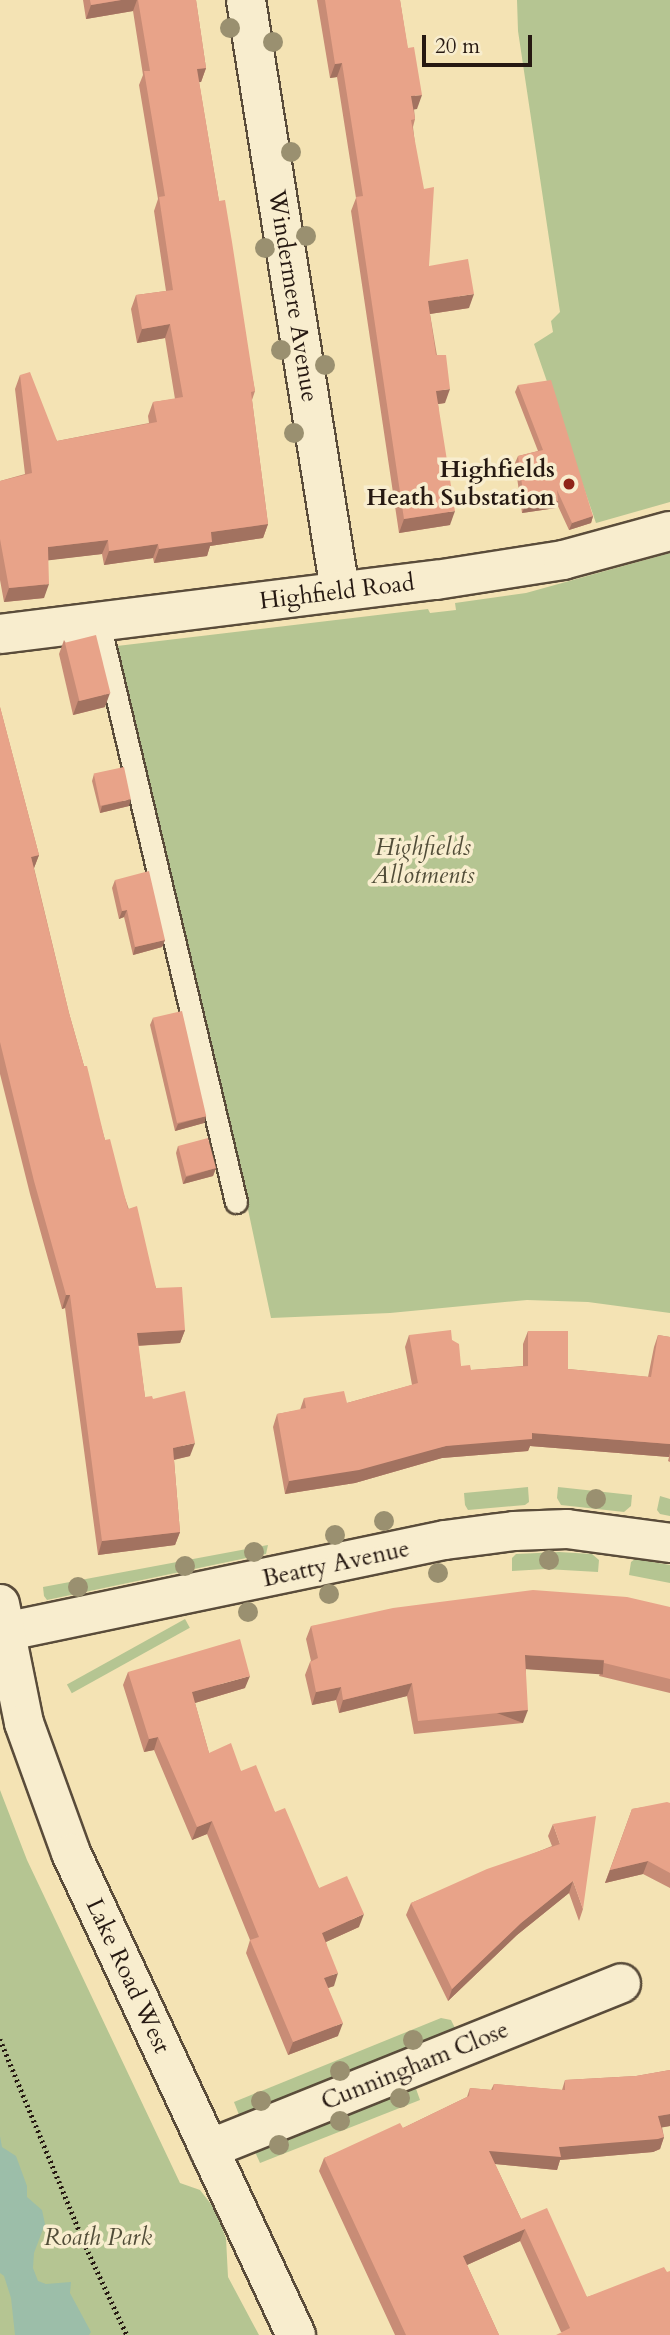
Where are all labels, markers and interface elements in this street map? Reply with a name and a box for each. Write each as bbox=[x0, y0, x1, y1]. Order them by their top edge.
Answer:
scale bar bbox=[425, 21, 535, 65]
text: 20 m bbox=[435, 32, 480, 61]
street label: Windermere Avenue bbox=[262, 188, 324, 404]
place label: Highfields Heath Substation bbox=[366, 456, 555, 512]
marker: Highfields Heath Substation bbox=[561, 476, 577, 492]
street label: Highfield Road bbox=[258, 568, 416, 616]
park label: Highfields Allotments bbox=[371, 834, 475, 890]
street label: Beatty Avenue bbox=[260, 1534, 412, 1594]
street label: Lake Road West bbox=[80, 1894, 176, 2058]
street label: Cunningham Close bbox=[317, 2015, 513, 2117]
park label: Roath Park bbox=[44, 2224, 152, 2252]

